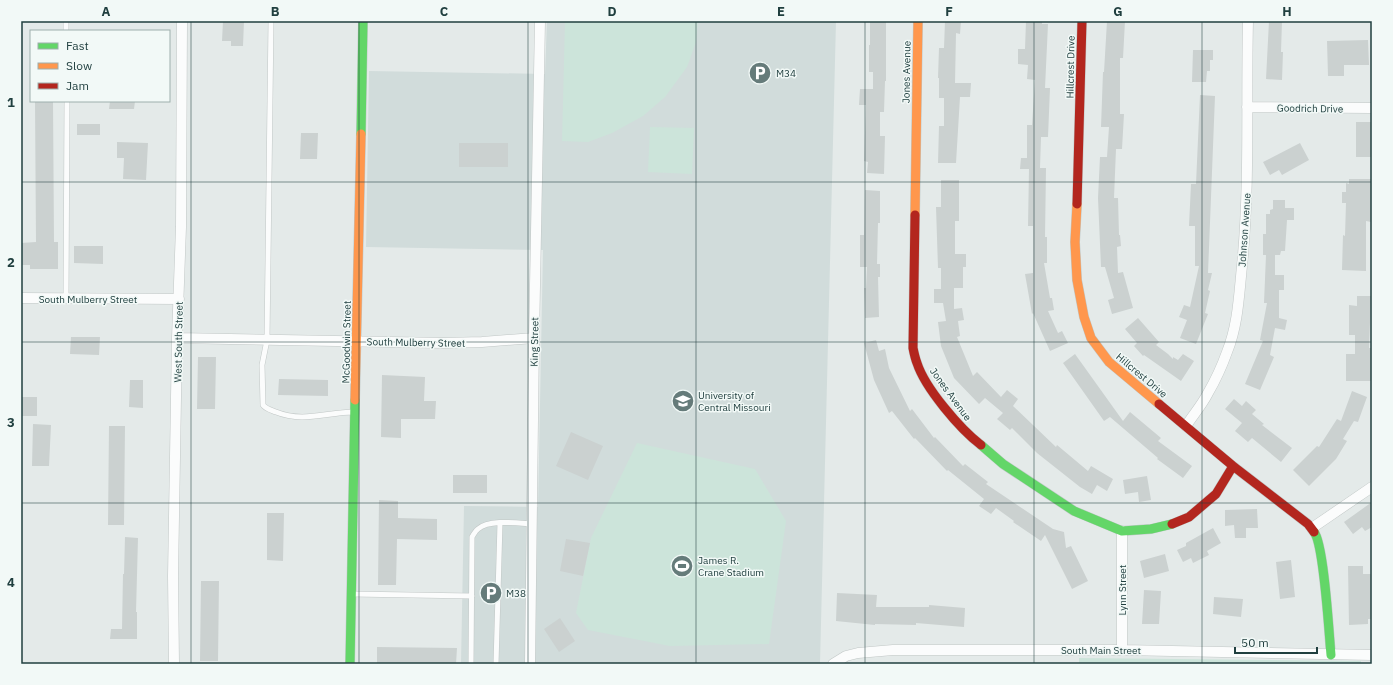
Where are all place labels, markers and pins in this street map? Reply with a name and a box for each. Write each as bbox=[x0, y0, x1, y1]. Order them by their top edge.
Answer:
parking icon: M34 bbox=[747, 60, 773, 86]
place label: M34 bbox=[776, 67, 796, 80]
school or university icon: University of Central Missouri bbox=[670, 388, 696, 414]
place label: University of Central Missouri bbox=[698, 389, 771, 414]
sports icon: James R. Crane Stadium bbox=[669, 553, 695, 579]
place label: James R. Crane Stadium bbox=[698, 554, 764, 579]
parking icon: M38 bbox=[478, 580, 504, 606]
place label: M38 bbox=[506, 587, 526, 600]

